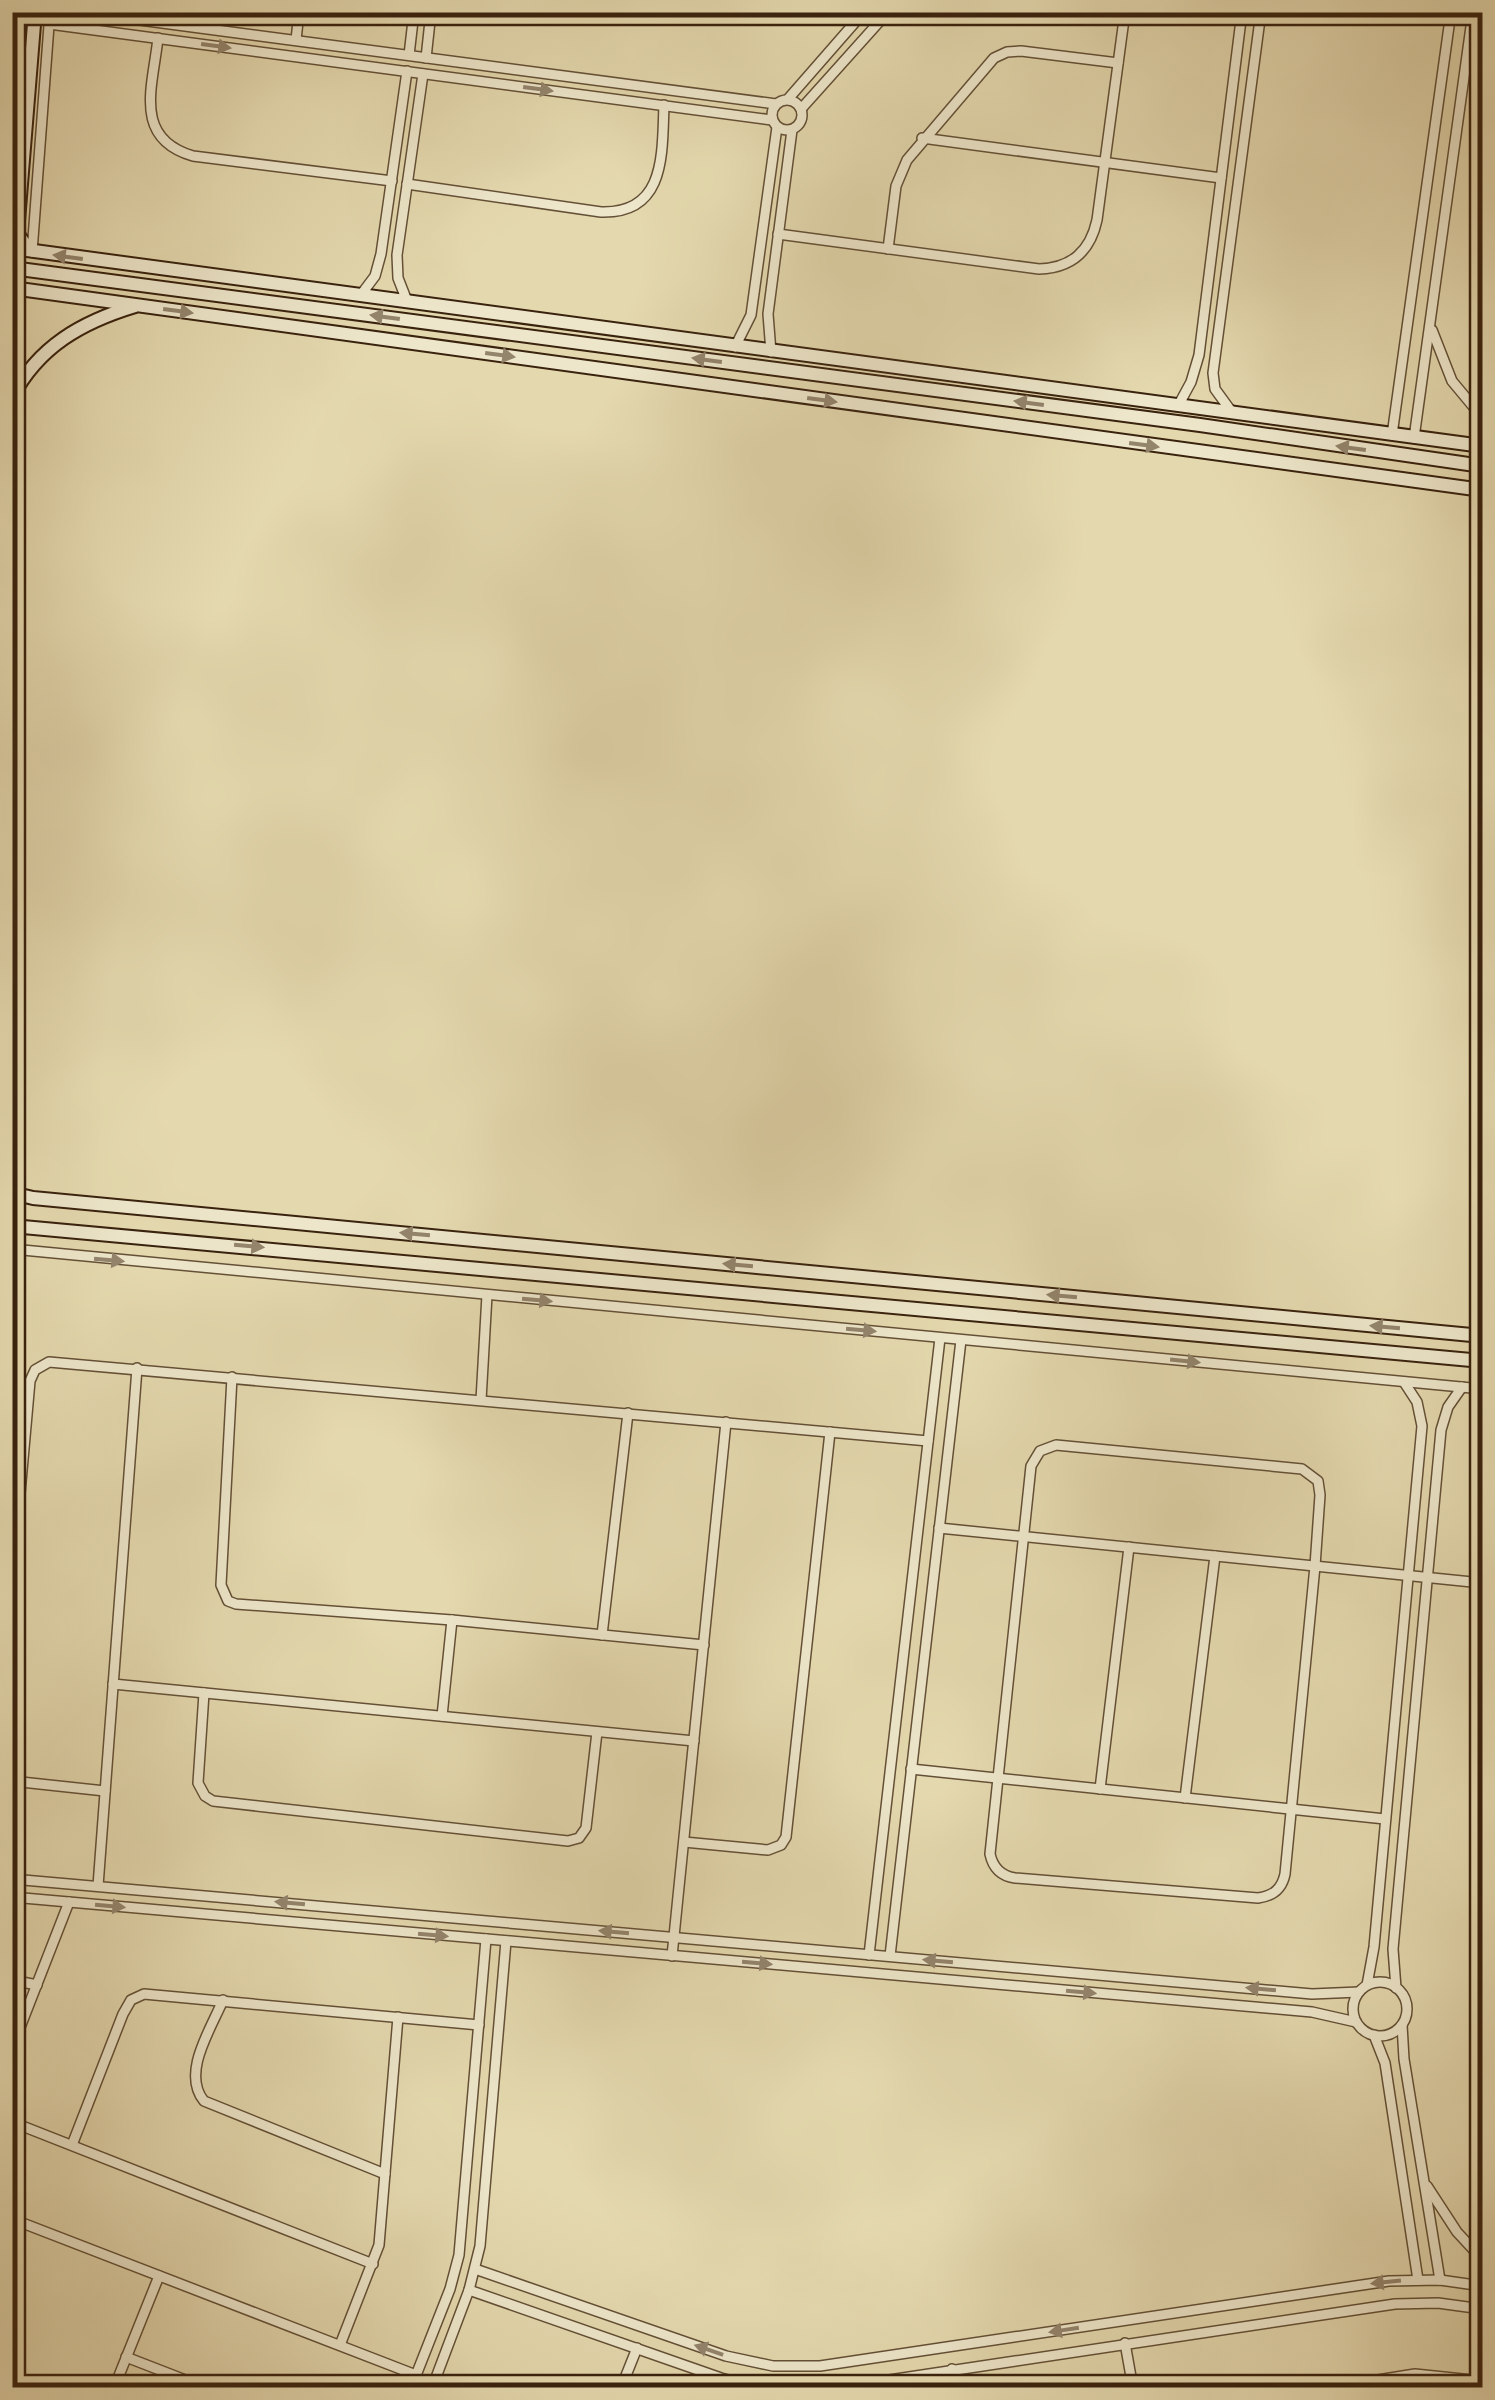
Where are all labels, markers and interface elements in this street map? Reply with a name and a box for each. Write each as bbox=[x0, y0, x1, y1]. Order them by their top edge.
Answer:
one-way arrow bbox=[200, 38, 232, 54]
one-way arrow bbox=[522, 81, 554, 97]
one-way arrow bbox=[51, 248, 83, 264]
one-way arrow bbox=[163, 303, 195, 319]
one-way arrow bbox=[369, 309, 400, 325]
one-way arrow bbox=[485, 348, 517, 364]
one-way arrow bbox=[691, 352, 723, 368]
one-way arrow bbox=[807, 393, 839, 409]
one-way arrow bbox=[1013, 395, 1045, 411]
one-way arrow bbox=[1129, 437, 1161, 453]
one-way arrow bbox=[1335, 440, 1367, 455]
one-way arrow bbox=[398, 1226, 430, 1242]
one-way arrow bbox=[234, 1239, 265, 1255]
one-way arrow bbox=[94, 1252, 126, 1268]
one-way arrow bbox=[722, 1257, 754, 1273]
one-way arrow bbox=[1045, 1288, 1077, 1304]
one-way arrow bbox=[522, 1292, 554, 1308]
one-way arrow bbox=[1369, 1319, 1401, 1335]
one-way arrow bbox=[846, 1323, 877, 1339]
one-way arrow bbox=[1169, 1353, 1201, 1369]
one-way arrow bbox=[274, 1895, 306, 1911]
one-way arrow bbox=[94, 1898, 126, 1914]
one-way arrow bbox=[598, 1923, 629, 1939]
one-way arrow bbox=[418, 1927, 450, 1943]
one-way arrow bbox=[921, 1952, 953, 1968]
one-way arrow bbox=[742, 1956, 774, 1972]
one-way arrow bbox=[1245, 1981, 1277, 1997]
one-way arrow bbox=[1065, 1984, 1097, 2000]
one-way arrow bbox=[1369, 2274, 1401, 2290]
one-way arrow bbox=[1048, 2322, 1079, 2338]
one-way arrow bbox=[693, 2342, 723, 2357]

